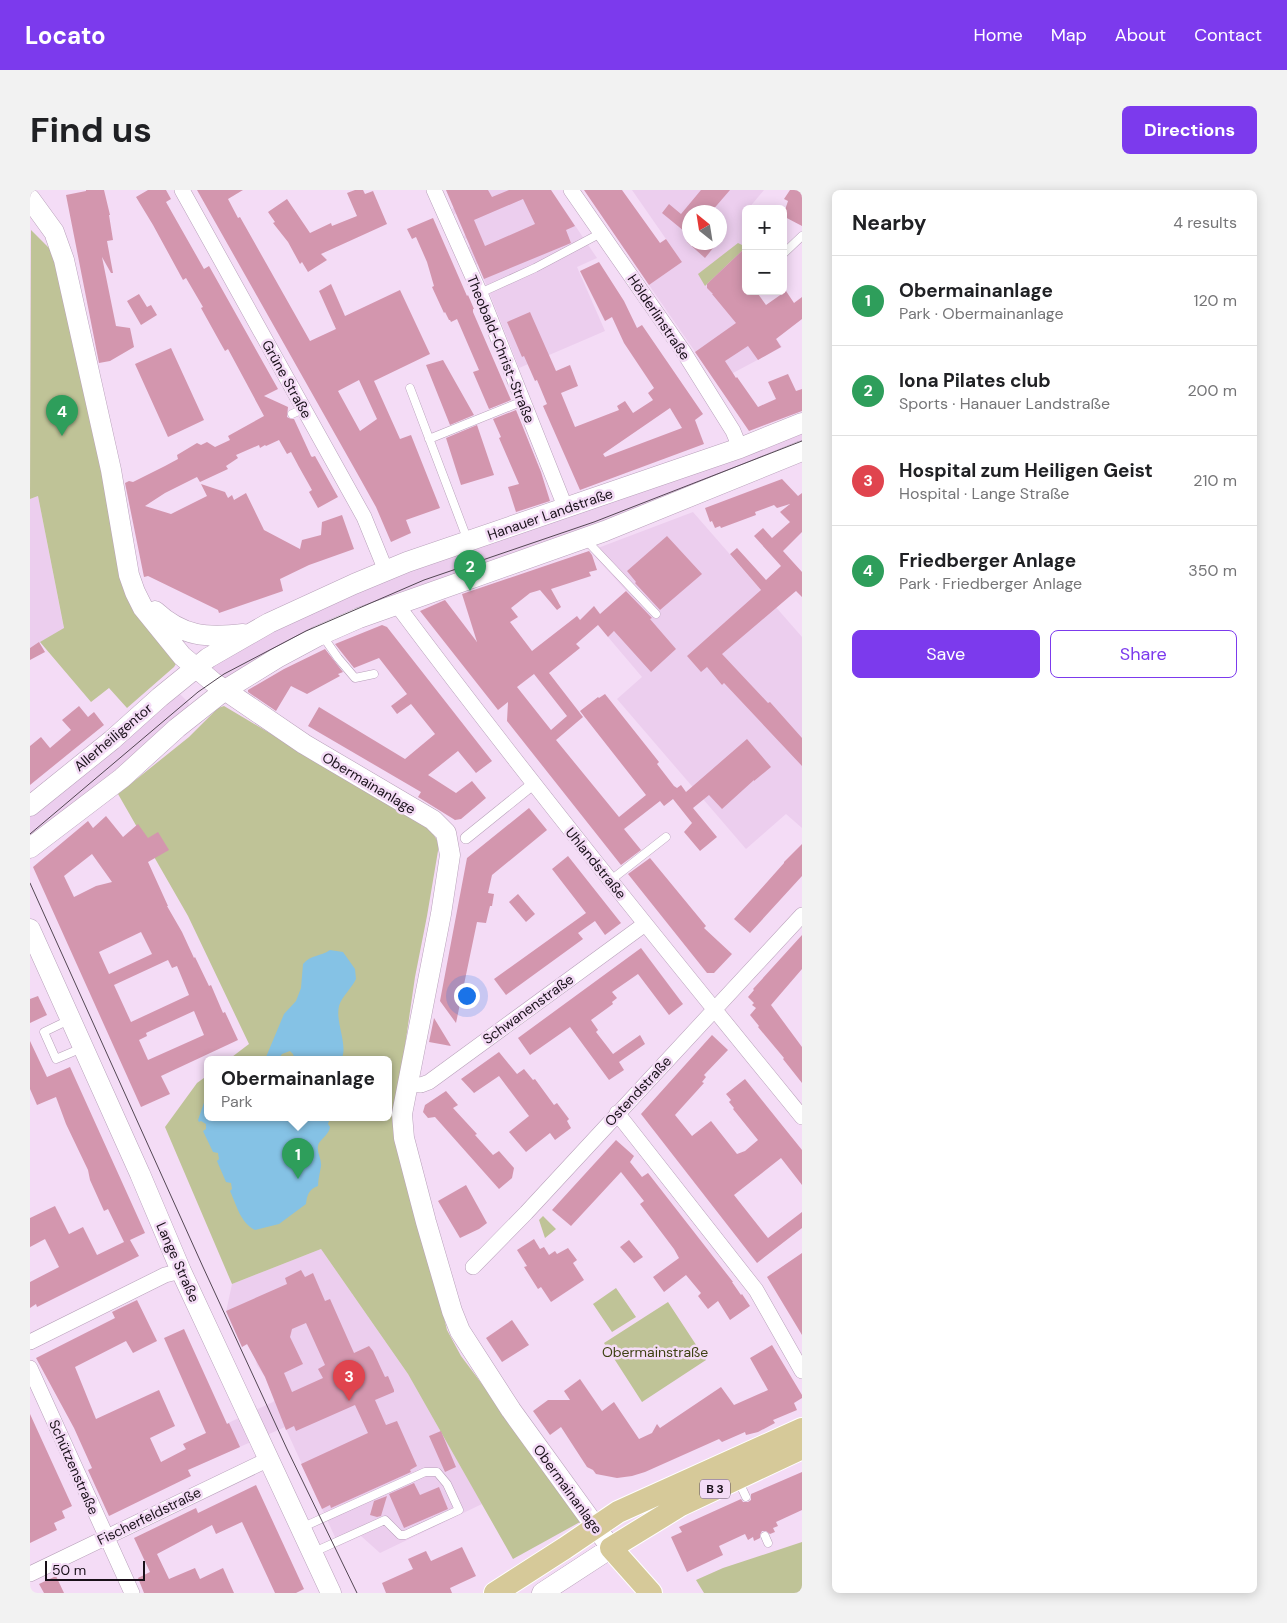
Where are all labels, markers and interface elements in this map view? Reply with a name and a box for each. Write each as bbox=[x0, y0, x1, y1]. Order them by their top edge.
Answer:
text: Locato bbox=[25, 20, 106, 51]
text: Home bbox=[973, 23, 1023, 47]
text: Map bbox=[1051, 23, 1087, 47]
text: About bbox=[1115, 23, 1166, 47]
text: Contact bbox=[1194, 23, 1262, 47]
button: Directions bbox=[1122, 106, 1257, 154]
text: Find us bbox=[30, 107, 152, 153]
north arrow bbox=[682, 205, 727, 250]
map controls bbox=[742, 205, 787, 295]
button: + bbox=[742, 205, 787, 250]
text: Nearby bbox=[852, 209, 926, 237]
text: 4 results bbox=[1173, 212, 1237, 233]
button: − bbox=[742, 250, 787, 295]
street label: Hölderlinstraße bbox=[624, 271, 694, 363]
street label: Theobald-Christ-Straße bbox=[463, 272, 539, 426]
text: Obermainanlage bbox=[899, 278, 1053, 303]
text: 1 bbox=[865, 290, 871, 311]
text: 120 m bbox=[1193, 290, 1237, 311]
text: Park · Obermainanlage bbox=[899, 303, 1064, 324]
street label: Grüne Straße bbox=[258, 337, 316, 421]
text: lona Pilates club bbox=[899, 368, 1051, 393]
text: 2 bbox=[863, 380, 873, 401]
text: 200 m bbox=[1188, 380, 1237, 401]
text: Sports · Hanauer Landstraße bbox=[899, 393, 1110, 414]
pin: 4 bbox=[46, 395, 78, 436]
text: Hospital zum Heiligen Geist bbox=[899, 458, 1153, 483]
text: 3 bbox=[863, 470, 873, 491]
text: 210 m bbox=[1193, 470, 1237, 491]
text: Hospital · Lange Straße bbox=[899, 483, 1069, 504]
street label: Hanauer Landstraße bbox=[485, 484, 615, 544]
text: Friedberger Anlage bbox=[899, 548, 1076, 573]
pin: 2 bbox=[454, 550, 486, 591]
text: 4 bbox=[863, 560, 873, 581]
text: 350 m bbox=[1188, 560, 1237, 581]
text: Park · Friedberger Anlage bbox=[899, 573, 1082, 594]
button: Save bbox=[852, 630, 1040, 678]
button: Share bbox=[1050, 630, 1237, 678]
street label: Allerheiligentor bbox=[70, 699, 156, 775]
street label: Obermainanlage bbox=[319, 748, 419, 818]
street label: Uhlandstraße bbox=[562, 824, 630, 902]
street label: Schwanenstraße bbox=[479, 970, 577, 1048]
your location bbox=[454, 983, 480, 1009]
street label: Ostendstraße bbox=[601, 1052, 675, 1130]
popup bbox=[204, 1056, 392, 1121]
text: Obermainanlage bbox=[221, 1066, 375, 1091]
text: Park bbox=[221, 1091, 253, 1112]
pin: 1 bbox=[282, 1138, 314, 1179]
street label: Lange Straße bbox=[152, 1219, 204, 1305]
park label: Obermainstraße bbox=[602, 1343, 708, 1361]
pin: 3 bbox=[333, 1360, 365, 1401]
street label: Schützenstraße bbox=[45, 1417, 103, 1517]
street label: Obermainanlage bbox=[530, 1441, 606, 1537]
road number: B 3 bbox=[700, 1480, 730, 1498]
street label: Fischerfeldstraße bbox=[94, 1483, 204, 1549]
scale bar bbox=[45, 1558, 145, 1581]
text: 50 m bbox=[52, 1561, 86, 1579]

